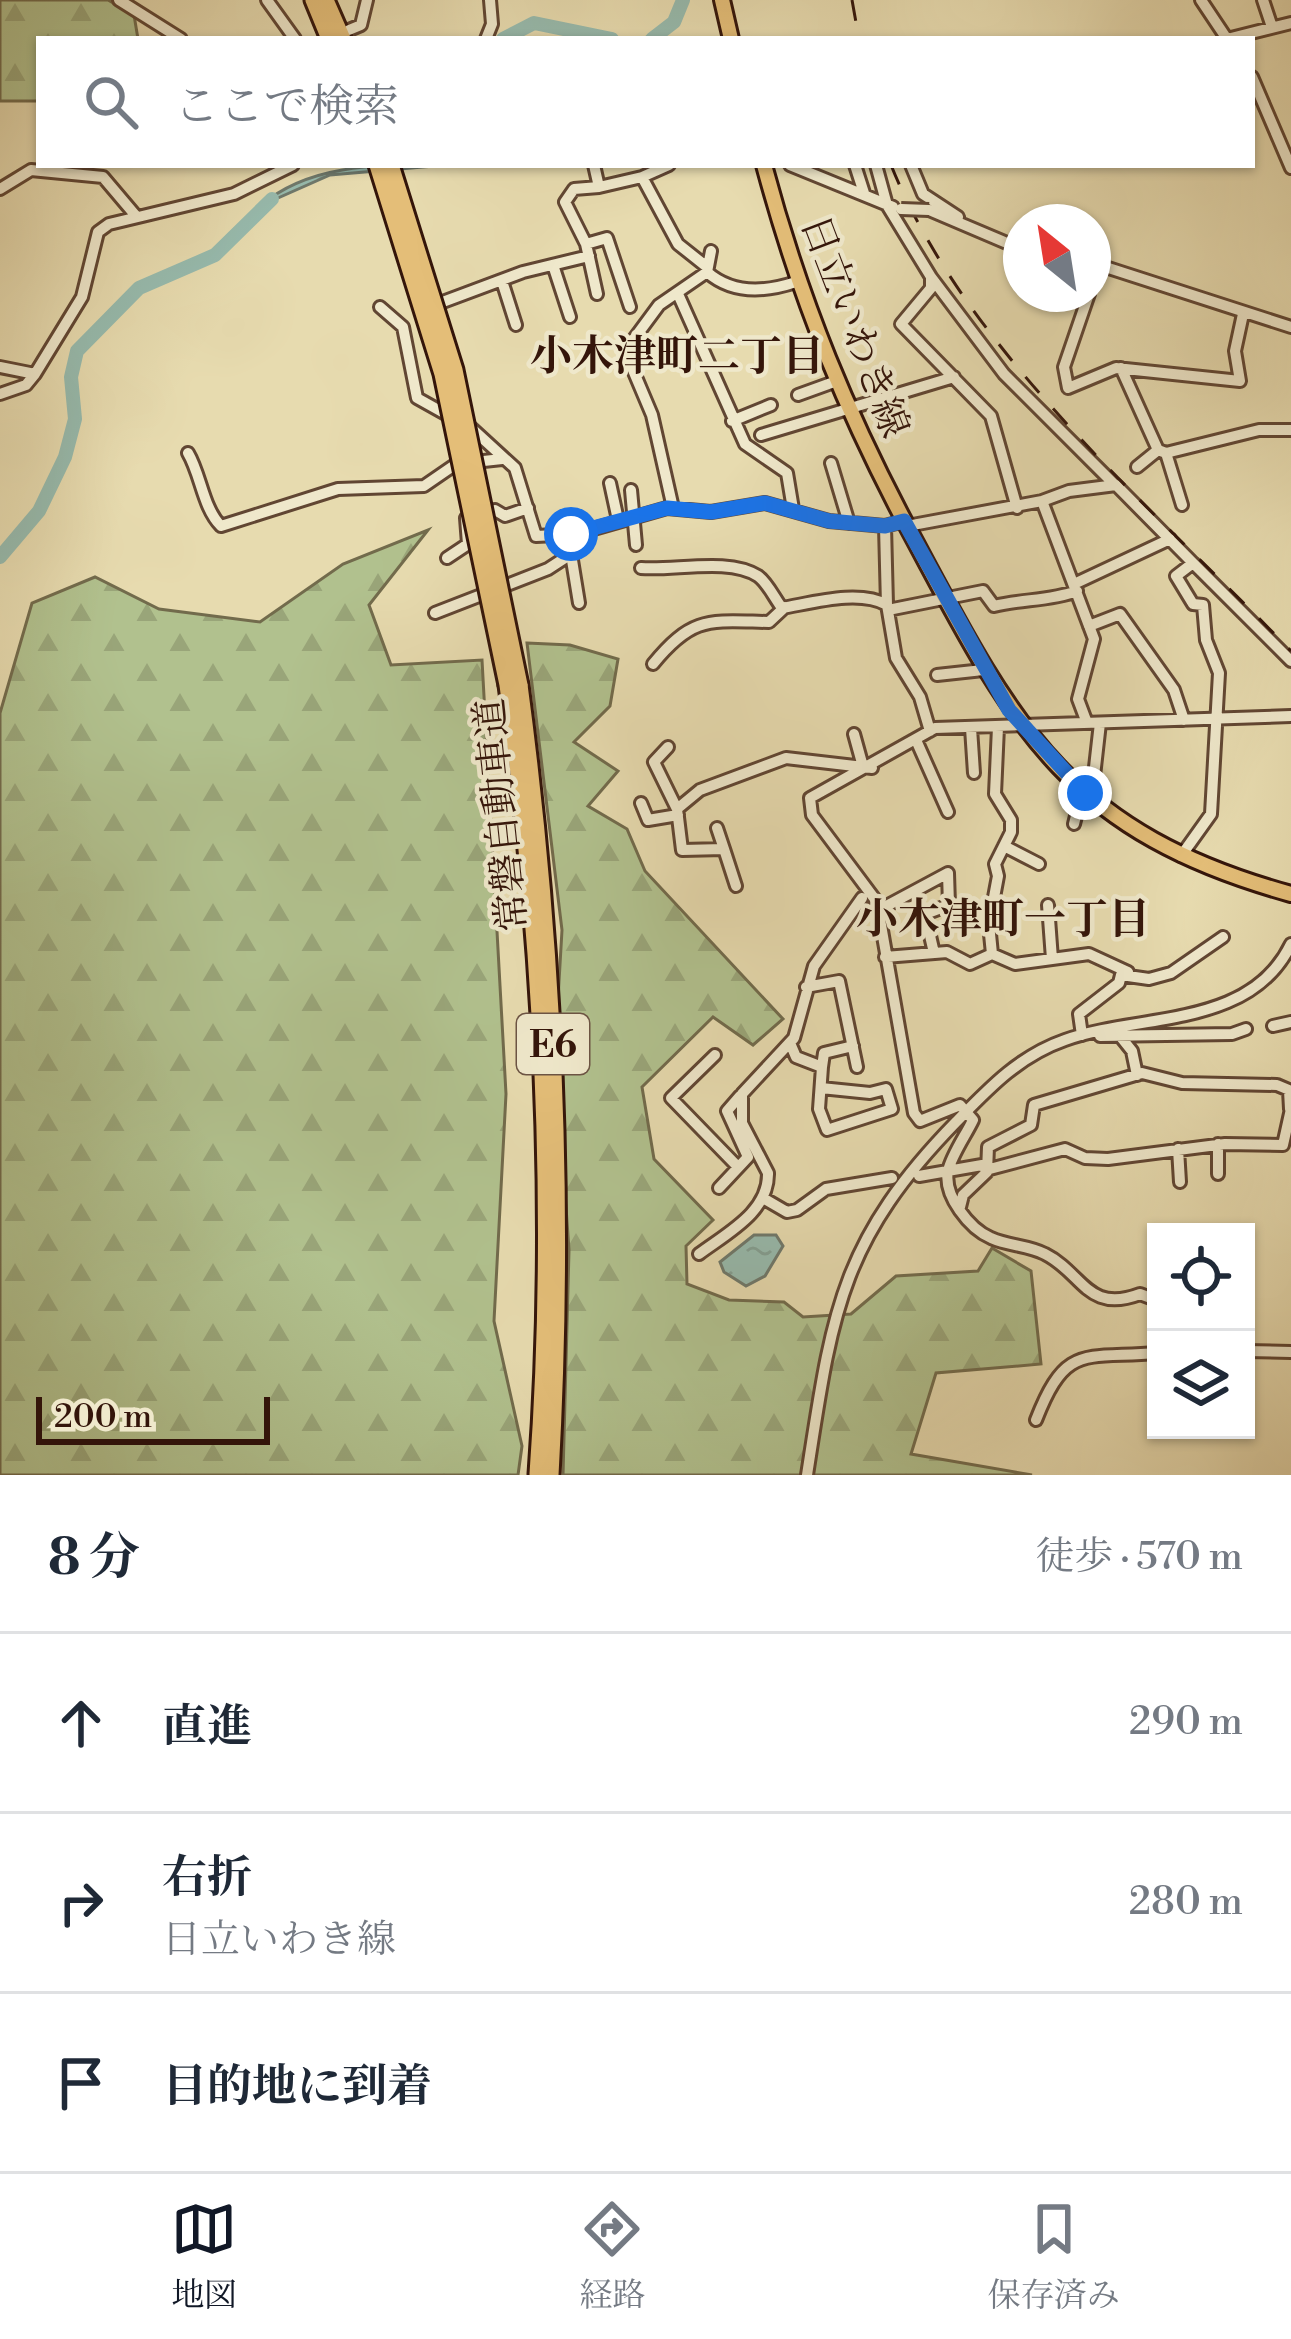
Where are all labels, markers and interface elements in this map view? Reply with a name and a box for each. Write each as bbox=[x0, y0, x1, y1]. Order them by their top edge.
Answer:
search box bbox=[36, 36, 1255, 168]
icon: search bbox=[78, 69, 144, 135]
text: ここで検索 bbox=[174, 79, 399, 136]
north arrow bbox=[1003, 204, 1111, 312]
street label: 日立いわき線 bbox=[789, 209, 918, 445]
district label: 小木津町二丁目 bbox=[530, 331, 824, 384]
route start bbox=[544, 507, 598, 561]
street label: 常磐自動車道 bbox=[466, 696, 539, 934]
route end bbox=[1058, 766, 1112, 820]
district label: 小木津町一丁目 bbox=[856, 894, 1150, 947]
road number: E6 bbox=[517, 1014, 589, 1074]
map controls bbox=[1147, 1223, 1255, 1439]
button: locate bbox=[1147, 1223, 1255, 1331]
button: layers bbox=[1147, 1331, 1255, 1439]
scale bar bbox=[36, 1391, 270, 1444]
text: 200 m bbox=[54, 1397, 152, 1438]
text: 8 分 bbox=[48, 1527, 140, 1591]
text: 徒歩 · 570 m bbox=[1036, 1533, 1243, 1582]
icon: ahead bbox=[48, 1690, 114, 1756]
text: 290 m bbox=[1129, 1698, 1243, 1747]
text: 直進 bbox=[162, 1699, 252, 1756]
text: 右折 bbox=[162, 1850, 252, 1907]
icon: right bbox=[48, 1870, 114, 1936]
text: 280 m bbox=[1129, 1878, 1243, 1927]
text: 日立いわき線 bbox=[162, 1916, 396, 1965]
icon: arrive bbox=[48, 2050, 114, 2116]
text: 目的地に到着 bbox=[162, 2059, 432, 2116]
tab: 地図 bbox=[171, 2196, 237, 2317]
tab: 経路 bbox=[579, 2196, 645, 2317]
tab: 保存済み bbox=[988, 2196, 1120, 2317]

